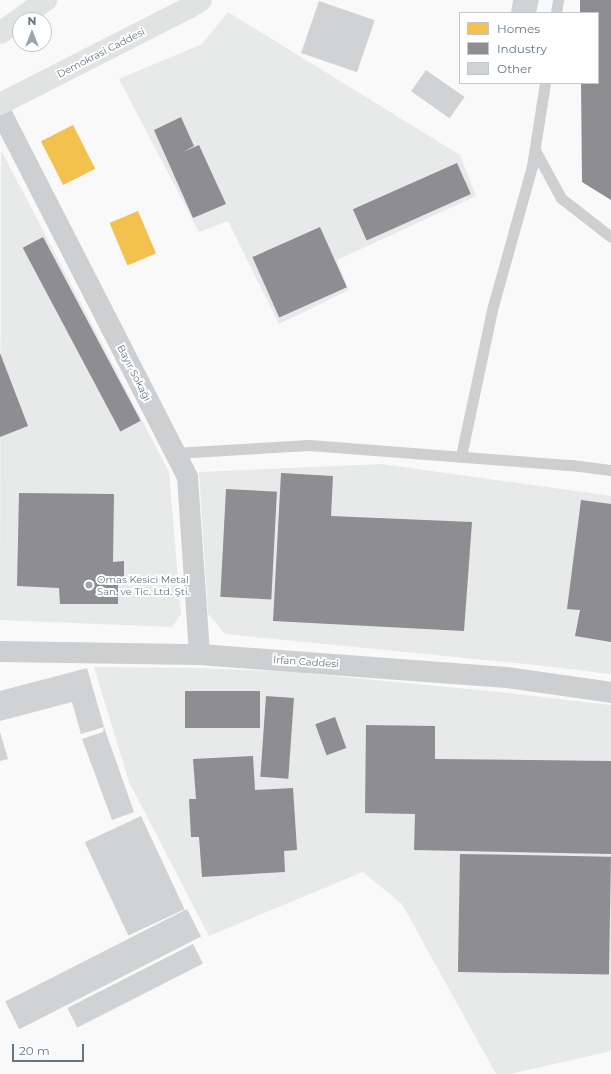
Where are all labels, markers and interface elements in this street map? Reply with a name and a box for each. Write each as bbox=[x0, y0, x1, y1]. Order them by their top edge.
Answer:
north arrow bbox=[12, 12, 52, 52]
legend bbox=[459, 12, 599, 84]
text: N bbox=[28, 14, 36, 28]
text: Homes bbox=[497, 21, 540, 36]
street label: Demokrasi Caddesi bbox=[55, 26, 147, 80]
text: Industry bbox=[497, 41, 547, 56]
text: Other bbox=[497, 61, 532, 76]
street label: Bayır Sokağı bbox=[115, 343, 153, 403]
place label: Omas Kesici Metal San. ve Tic. Ltd. Şti. bbox=[97, 573, 190, 596]
marker: Omas Kesici Metal San. ve Tic. Ltd. Şti. bbox=[84, 580, 94, 590]
street label: İrfan Caddesi bbox=[273, 654, 339, 670]
scale bar bbox=[14, 1036, 86, 1062]
text: 20 m bbox=[19, 1043, 50, 1058]

